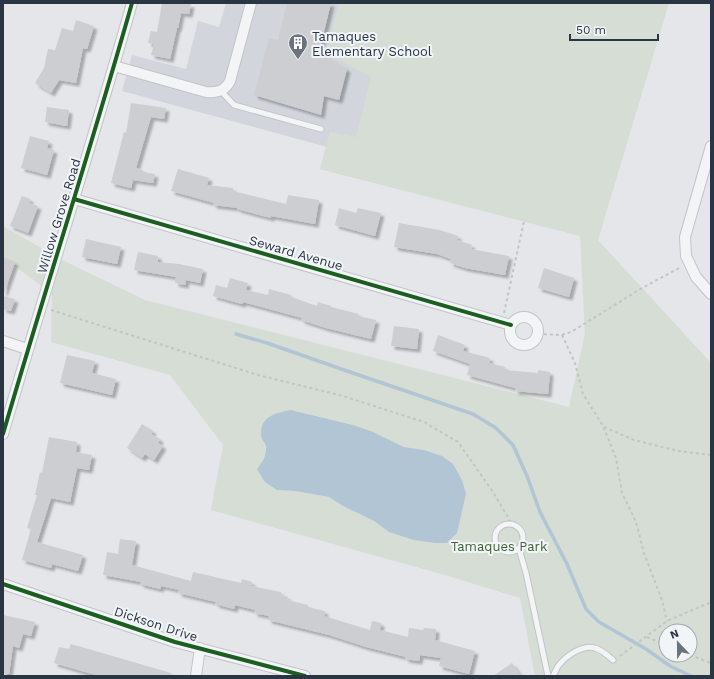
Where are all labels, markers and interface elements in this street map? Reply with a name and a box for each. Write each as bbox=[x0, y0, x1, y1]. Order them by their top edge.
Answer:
scale bar bbox=[570, 16, 658, 42]
text: 50 m bbox=[576, 23, 606, 37]
place label: Tamaques Elementary School bbox=[312, 29, 432, 59]
building icon: Tamaques Elementary School bbox=[287, 32, 309, 60]
street label: Willow Grove Road bbox=[34, 157, 84, 275]
street label: Seward Avenue bbox=[247, 232, 345, 274]
park label: Tamaques Park bbox=[451, 539, 548, 554]
street label: Dickson Drive bbox=[112, 603, 200, 645]
north arrow bbox=[658, 623, 698, 663]
text: N bbox=[668, 627, 681, 642]

